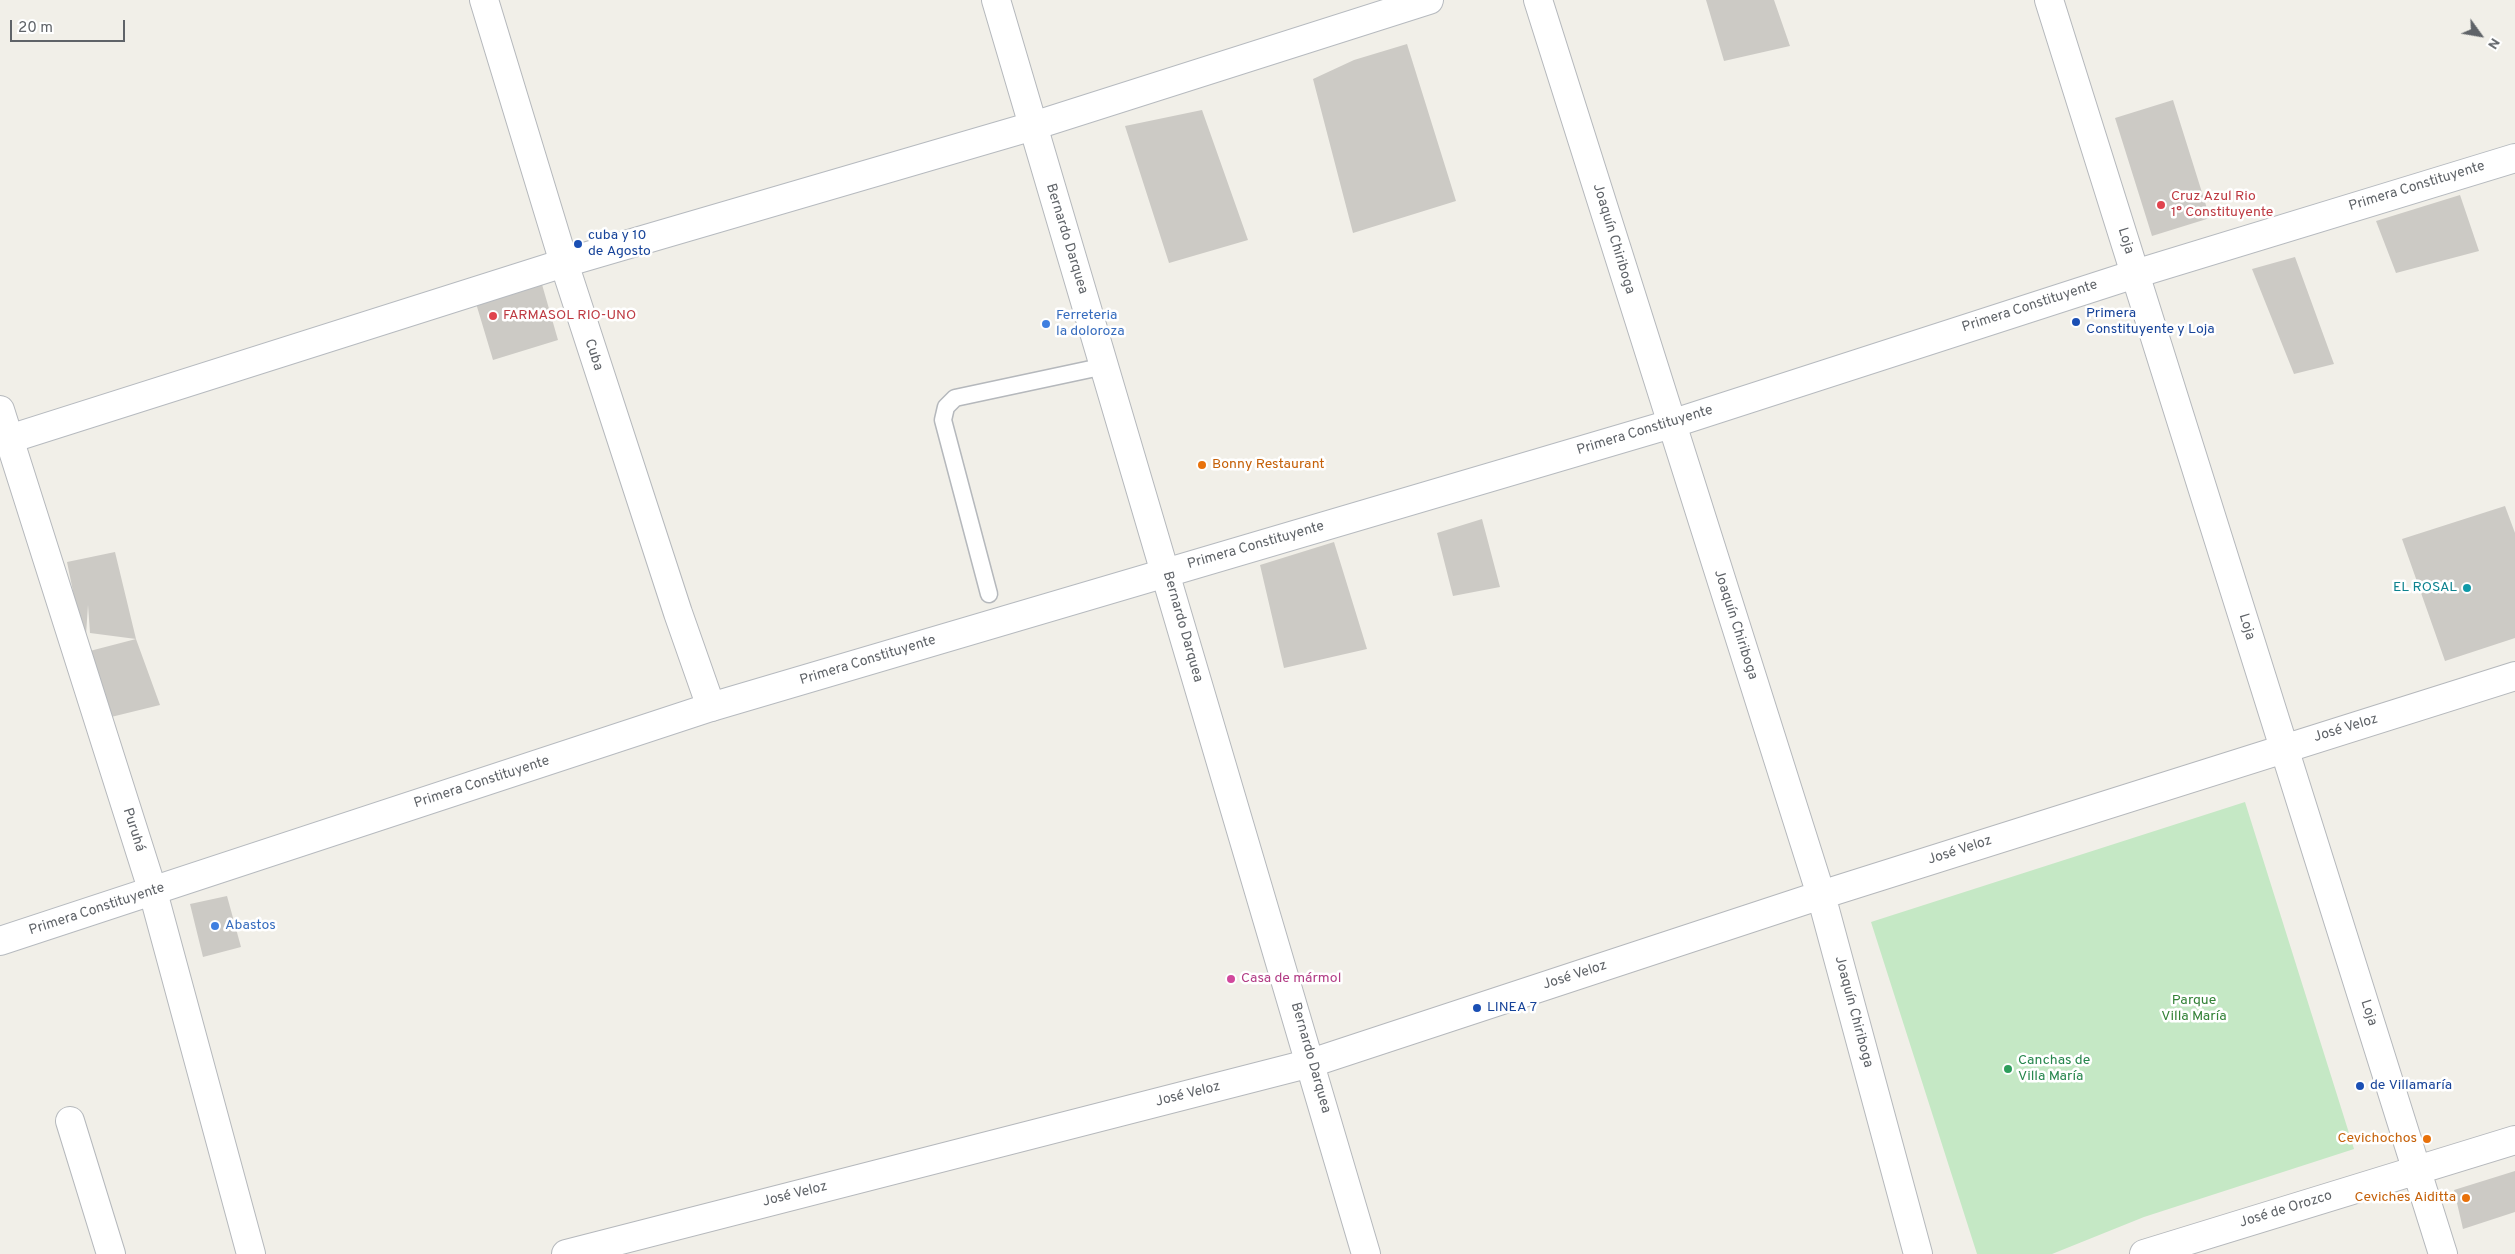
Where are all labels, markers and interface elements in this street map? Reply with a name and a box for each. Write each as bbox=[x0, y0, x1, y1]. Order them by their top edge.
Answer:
scale bar bbox=[12, 10, 128, 42]
north arrow bbox=[2455, 10, 2505, 60]
text: 20 m bbox=[18, 19, 53, 38]
text: N bbox=[2483, 34, 2503, 52]
street label: Primera Constituyente bbox=[2347, 158, 2487, 216]
street label: Bernardo Darquea bbox=[1041, 182, 1091, 296]
street label: Joaquín Chiriboga bbox=[1588, 182, 1638, 296]
place label: Cruz Azul Rio 1° Constituyente bbox=[2171, 189, 2273, 222]
marker: Cruz Azul Rio 1° Constituyente bbox=[2155, 199, 2167, 211]
street label: Loja bbox=[2113, 226, 2137, 256]
place label: cuba y 10 de Agosto bbox=[588, 228, 651, 260]
marker: cuba y 10 de Agosto bbox=[572, 238, 584, 250]
street label: Primera Constituyente bbox=[1960, 277, 2100, 337]
place label: Primera Constituyente y Loja bbox=[2086, 306, 2215, 338]
place label: FARMASOL RIO-UNO bbox=[503, 308, 636, 324]
place label: Ferreteria la doloroza bbox=[1056, 308, 1125, 341]
marker: FARMASOL RIO-UNO bbox=[487, 310, 499, 322]
marker: Primera Constituyente y Loja bbox=[2070, 316, 2082, 328]
marker: Ferreteria la doloroza bbox=[1040, 318, 1052, 330]
street label: Cuba bbox=[580, 337, 606, 373]
street label: Primera Constituyente bbox=[1575, 402, 1715, 460]
place label: Bonny Restaurant bbox=[1212, 457, 1325, 473]
marker: Bonny Restaurant bbox=[1196, 459, 1208, 471]
street label: Primera Constituyente bbox=[1186, 518, 1326, 574]
street label: Joaquín Chiriboga bbox=[1709, 568, 1761, 682]
street label: Bernardo Darquea bbox=[1158, 570, 1206, 684]
place label: EL ROSAL bbox=[2393, 580, 2457, 596]
marker: EL ROSAL bbox=[2461, 582, 2473, 594]
street label: Loja bbox=[2234, 612, 2258, 642]
street label: Primera Constituyente bbox=[798, 632, 938, 690]
street label: José Veloz bbox=[2312, 711, 2380, 747]
street label: Primera Constituyente bbox=[412, 753, 552, 813]
street label: Puruhá bbox=[118, 806, 148, 854]
street label: José Veloz bbox=[1926, 833, 1994, 869]
street label: Primera Constituyente bbox=[27, 880, 167, 940]
place label: Abastos bbox=[225, 918, 276, 934]
marker: Abastos bbox=[209, 920, 221, 932]
street label: Joaquín Chiriboga bbox=[1830, 954, 1876, 1070]
street label: José Veloz bbox=[1541, 958, 1609, 994]
place label: Casa de mármol bbox=[1241, 971, 1341, 987]
marker: Casa de mármol bbox=[1225, 973, 1237, 985]
park label: Parque Villa María bbox=[2161, 993, 2227, 1026]
street label: Loja bbox=[2356, 998, 2380, 1028]
place label: LINEA 7 bbox=[1487, 1000, 1537, 1016]
street label: Bernardo Darquea bbox=[1286, 1001, 1334, 1115]
marker: LINEA 7 bbox=[1471, 1002, 1483, 1014]
place label: Canchas de Villa María bbox=[2018, 1053, 2090, 1086]
marker: Canchas de Villa María bbox=[2002, 1063, 2014, 1075]
place label: de Villamaría bbox=[2370, 1078, 2452, 1094]
street label: José Veloz bbox=[1154, 1079, 1222, 1111]
marker: de Villamaría bbox=[2354, 1080, 2366, 1092]
place label: Cevichochos bbox=[2337, 1131, 2417, 1147]
marker: Cevichochos bbox=[2421, 1133, 2433, 1145]
street label: José Veloz bbox=[761, 1179, 829, 1211]
street label: José de Orozco bbox=[2238, 1188, 2334, 1232]
place label: Ceviches Aiditta bbox=[2354, 1190, 2456, 1206]
marker: Ceviches Aiditta bbox=[2460, 1192, 2472, 1204]

